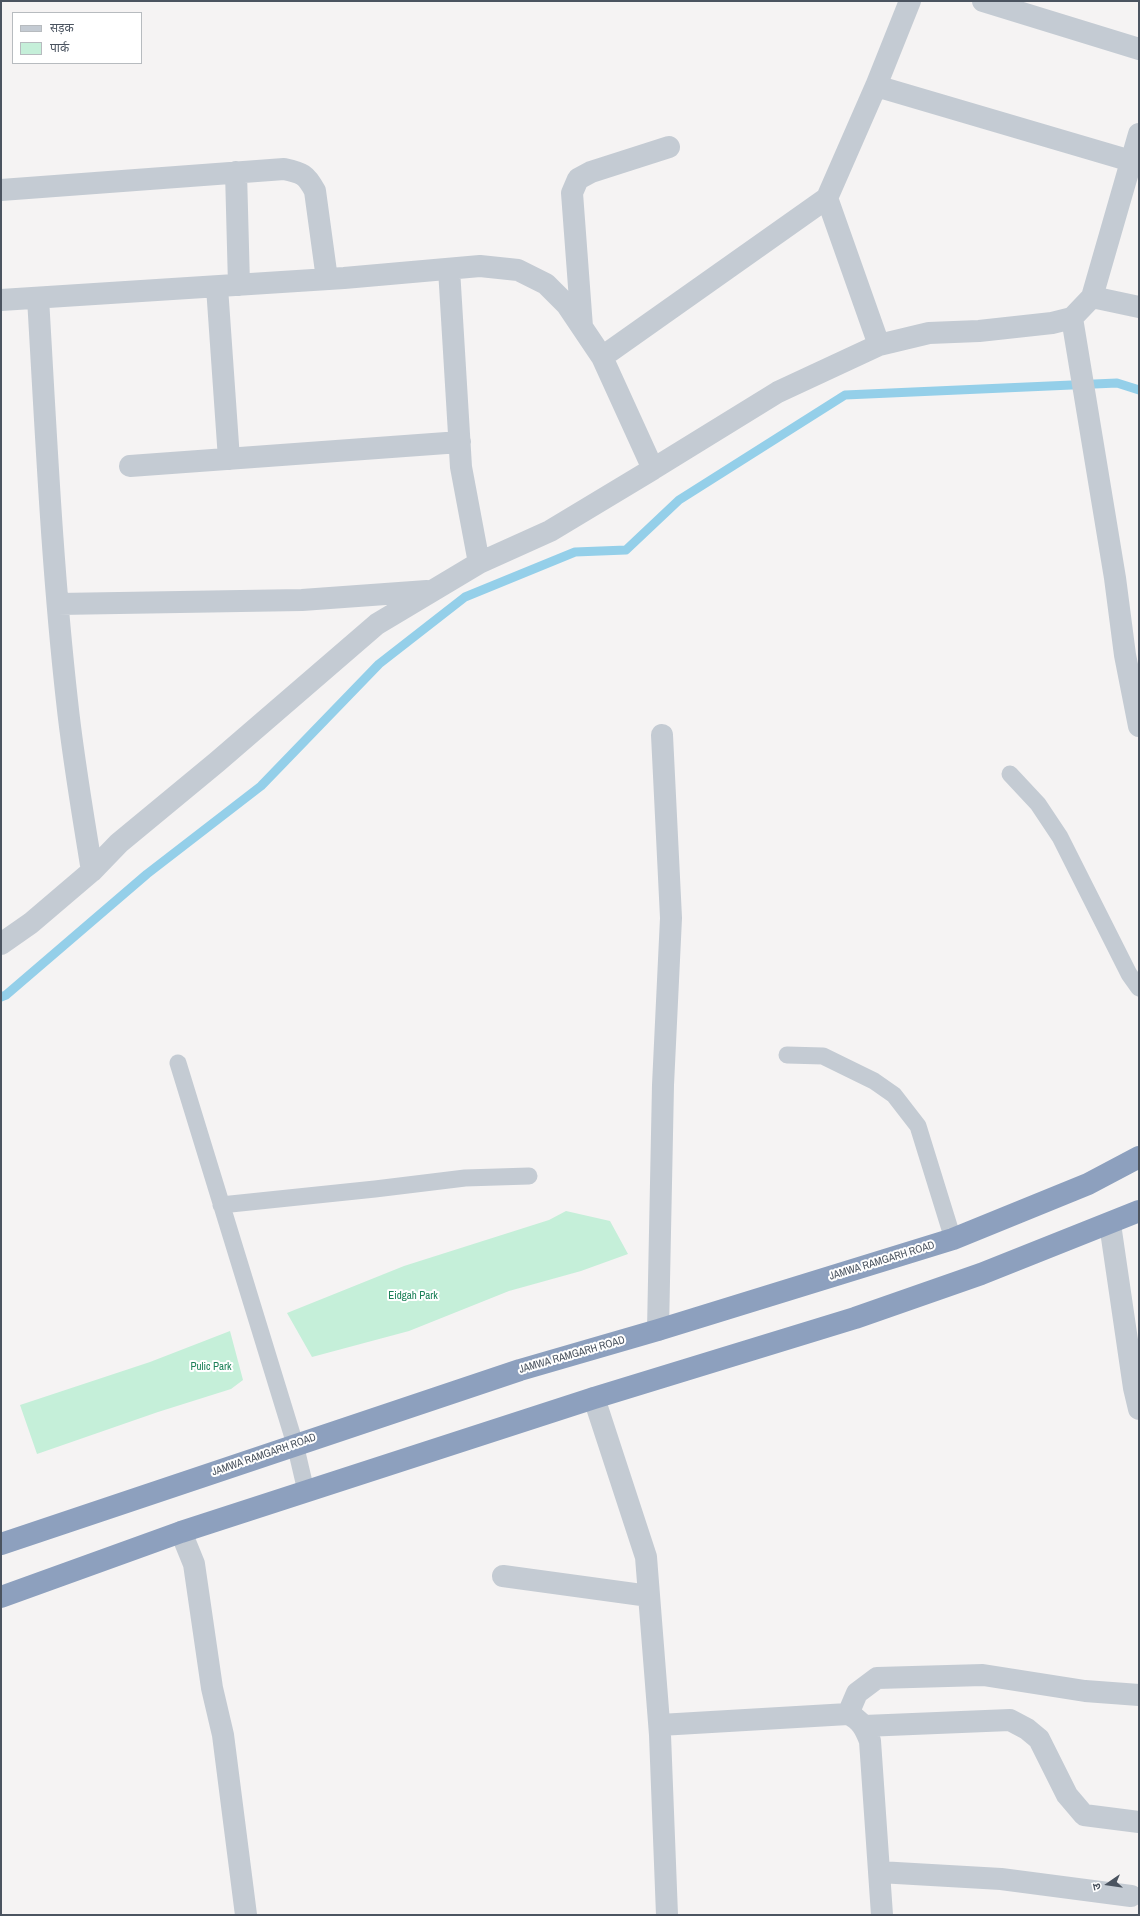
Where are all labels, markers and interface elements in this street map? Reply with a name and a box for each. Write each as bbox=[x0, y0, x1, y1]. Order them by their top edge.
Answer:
legend bbox=[12, 12, 142, 64]
text: सड़क bbox=[50, 20, 74, 36]
text: पार्क bbox=[50, 40, 69, 56]
street label: JAMWA RAMGARH ROAD bbox=[828, 1239, 936, 1283]
park label: Eidgah Park bbox=[388, 1289, 438, 1303]
street label: JAMWA RAMGARH ROAD bbox=[518, 1334, 626, 1376]
park label: Pulic Park bbox=[190, 1360, 232, 1374]
street label: JAMWA RAMGARH ROAD bbox=[210, 1431, 318, 1479]
north arrow bbox=[1088, 1864, 1128, 1904]
text: उ bbox=[1089, 1882, 1104, 1891]

